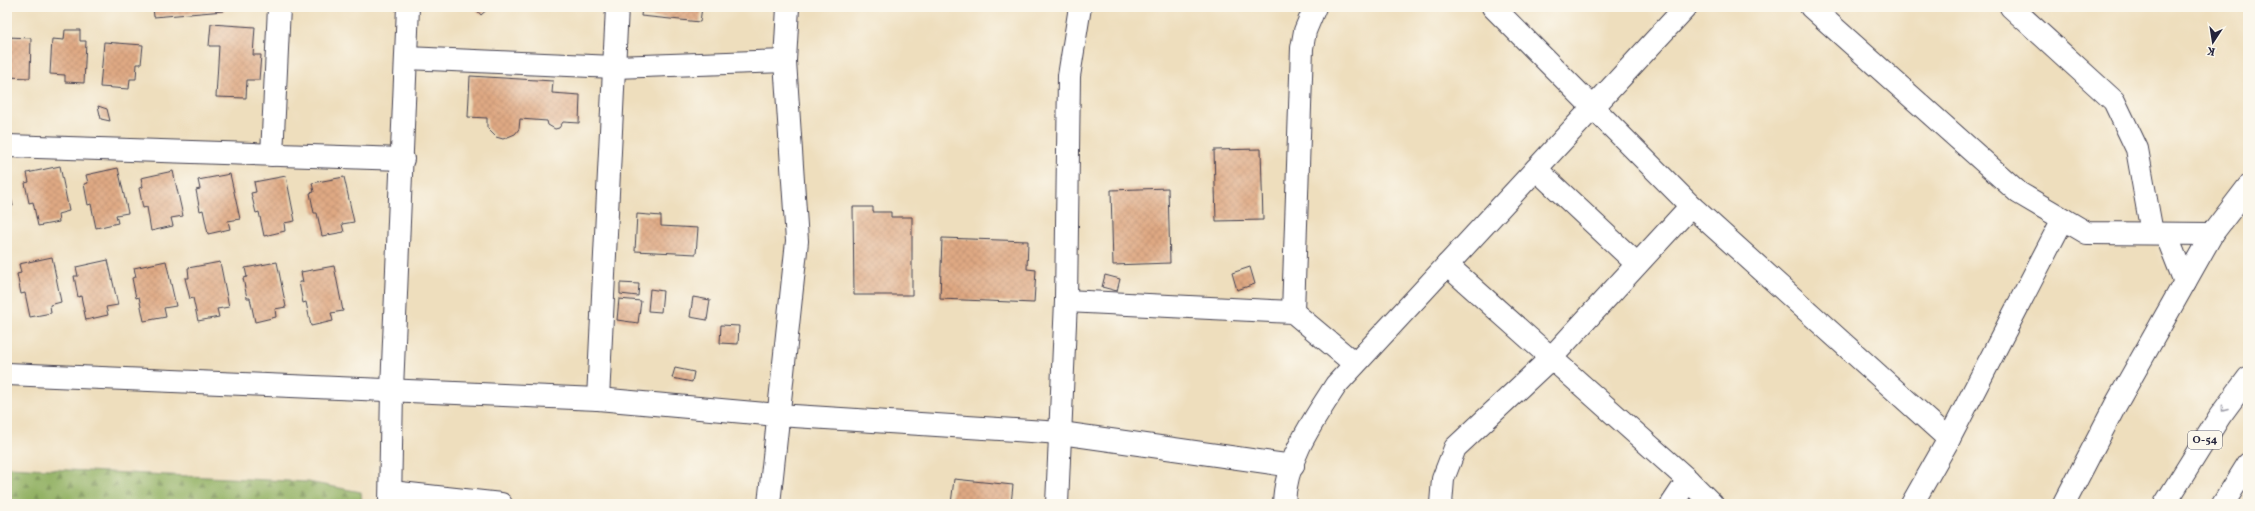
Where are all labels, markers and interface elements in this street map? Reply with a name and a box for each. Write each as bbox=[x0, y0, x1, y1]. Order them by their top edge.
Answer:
north arrow bbox=[2193, 22, 2233, 62]
text: K bbox=[2206, 42, 2217, 58]
one-way arrow bbox=[2222, 405, 2229, 412]
road number: O-54 bbox=[2188, 431, 2222, 449]

